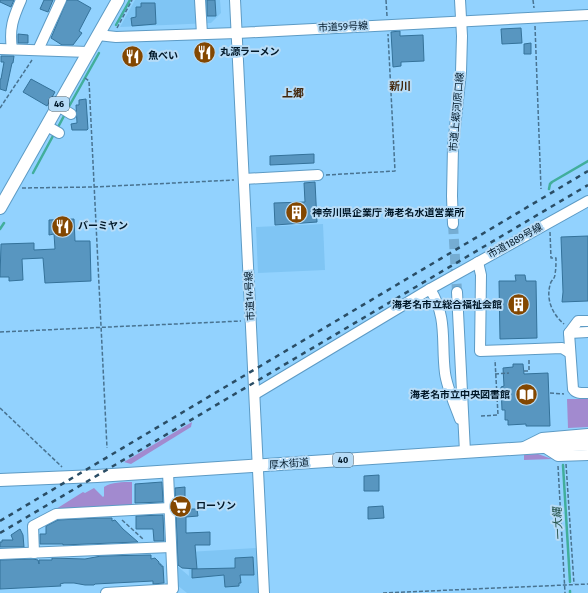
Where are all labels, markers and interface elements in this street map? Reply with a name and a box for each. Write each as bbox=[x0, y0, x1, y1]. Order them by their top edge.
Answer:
street label: 市道59号線 bbox=[318, 20, 368, 34]
restaurant icon: 丸源ラーメン bbox=[192, 39, 218, 65]
restaurant icon: 魚べい bbox=[119, 43, 145, 69]
place label: 丸源ラーメン bbox=[220, 46, 280, 58]
place label: 魚べい bbox=[148, 50, 178, 62]
street label: 市道上郷河原口線 bbox=[448, 72, 466, 152]
district label: 新川 bbox=[389, 80, 411, 93]
district label: 上郷 bbox=[282, 87, 304, 100]
road number: 46 bbox=[49, 97, 69, 111]
building icon: 神奈川県企業庁 海老名水道営業所 bbox=[283, 200, 309, 226]
place label: 神奈川県企業庁 海老名水道営業所 bbox=[312, 207, 464, 219]
restaurant icon: バーミヤン bbox=[49, 213, 75, 239]
place label: バーミヤン bbox=[78, 220, 128, 232]
street label: 市道1889号線 bbox=[486, 221, 544, 261]
street label: 市道14号線 bbox=[243, 271, 257, 321]
building icon: 海老名市立総合福祉会館 bbox=[505, 292, 531, 318]
place label: 海老名市立総合福祉会館 bbox=[392, 299, 502, 311]
library icon: 海老名市立中央図書館 bbox=[513, 382, 539, 408]
place label: 海老名市立中央図書館 bbox=[410, 389, 510, 401]
road number: 40 bbox=[333, 453, 353, 467]
street label: 厚木街道 bbox=[269, 457, 309, 471]
supermarket icon: ローソン bbox=[167, 493, 193, 519]
place label: ローソン bbox=[196, 500, 236, 512]
water label: 一大縄 bbox=[551, 505, 565, 541]

